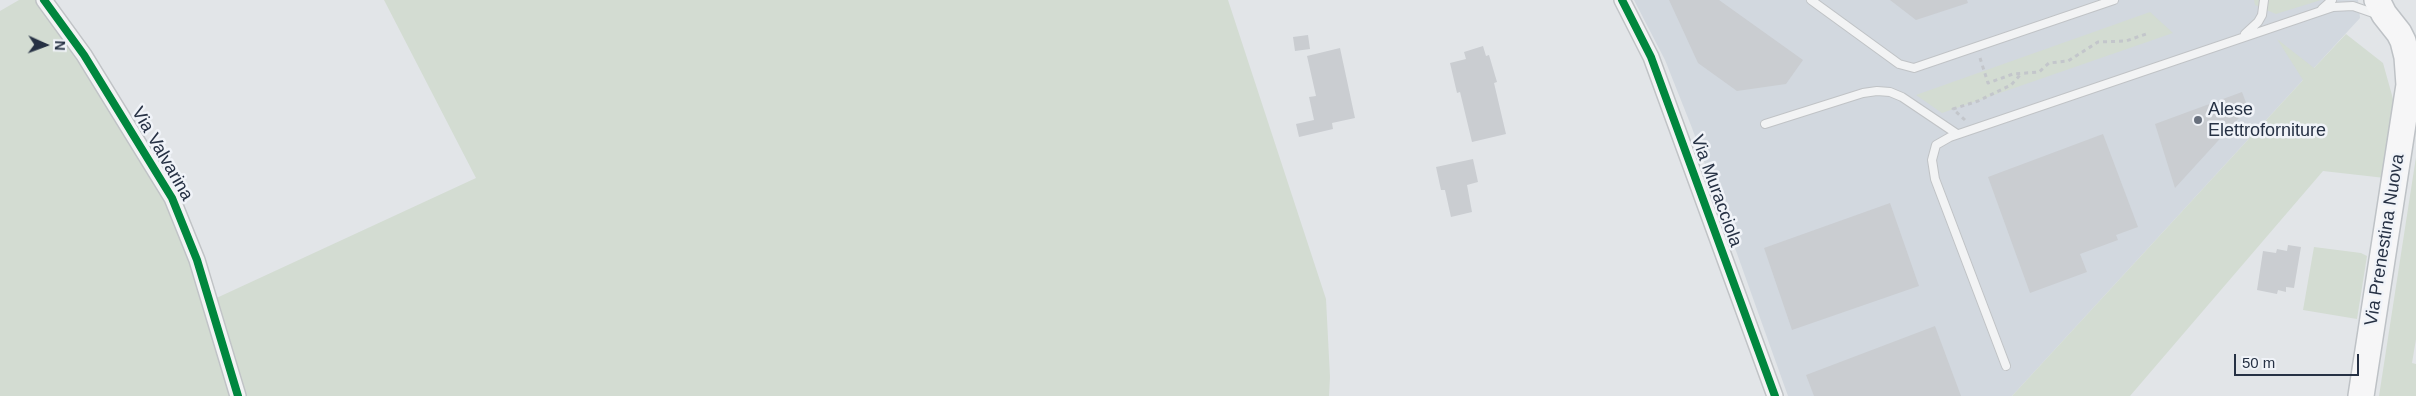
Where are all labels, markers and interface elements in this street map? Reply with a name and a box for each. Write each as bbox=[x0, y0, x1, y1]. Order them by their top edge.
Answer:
north arrow bbox=[20, 20, 70, 70]
text: N bbox=[52, 40, 68, 51]
place label: Alese Elettroforniture bbox=[2208, 99, 2326, 142]
street label: Via Valvarina bbox=[127, 103, 197, 205]
marker: Alese Elettroforniture bbox=[2192, 114, 2204, 126]
street label: Via Muracciola bbox=[1686, 132, 1746, 250]
street label: Via Prenestina Nuova bbox=[2361, 152, 2409, 328]
scale bar bbox=[2236, 344, 2361, 376]
text: 50 m bbox=[2242, 354, 2275, 371]

